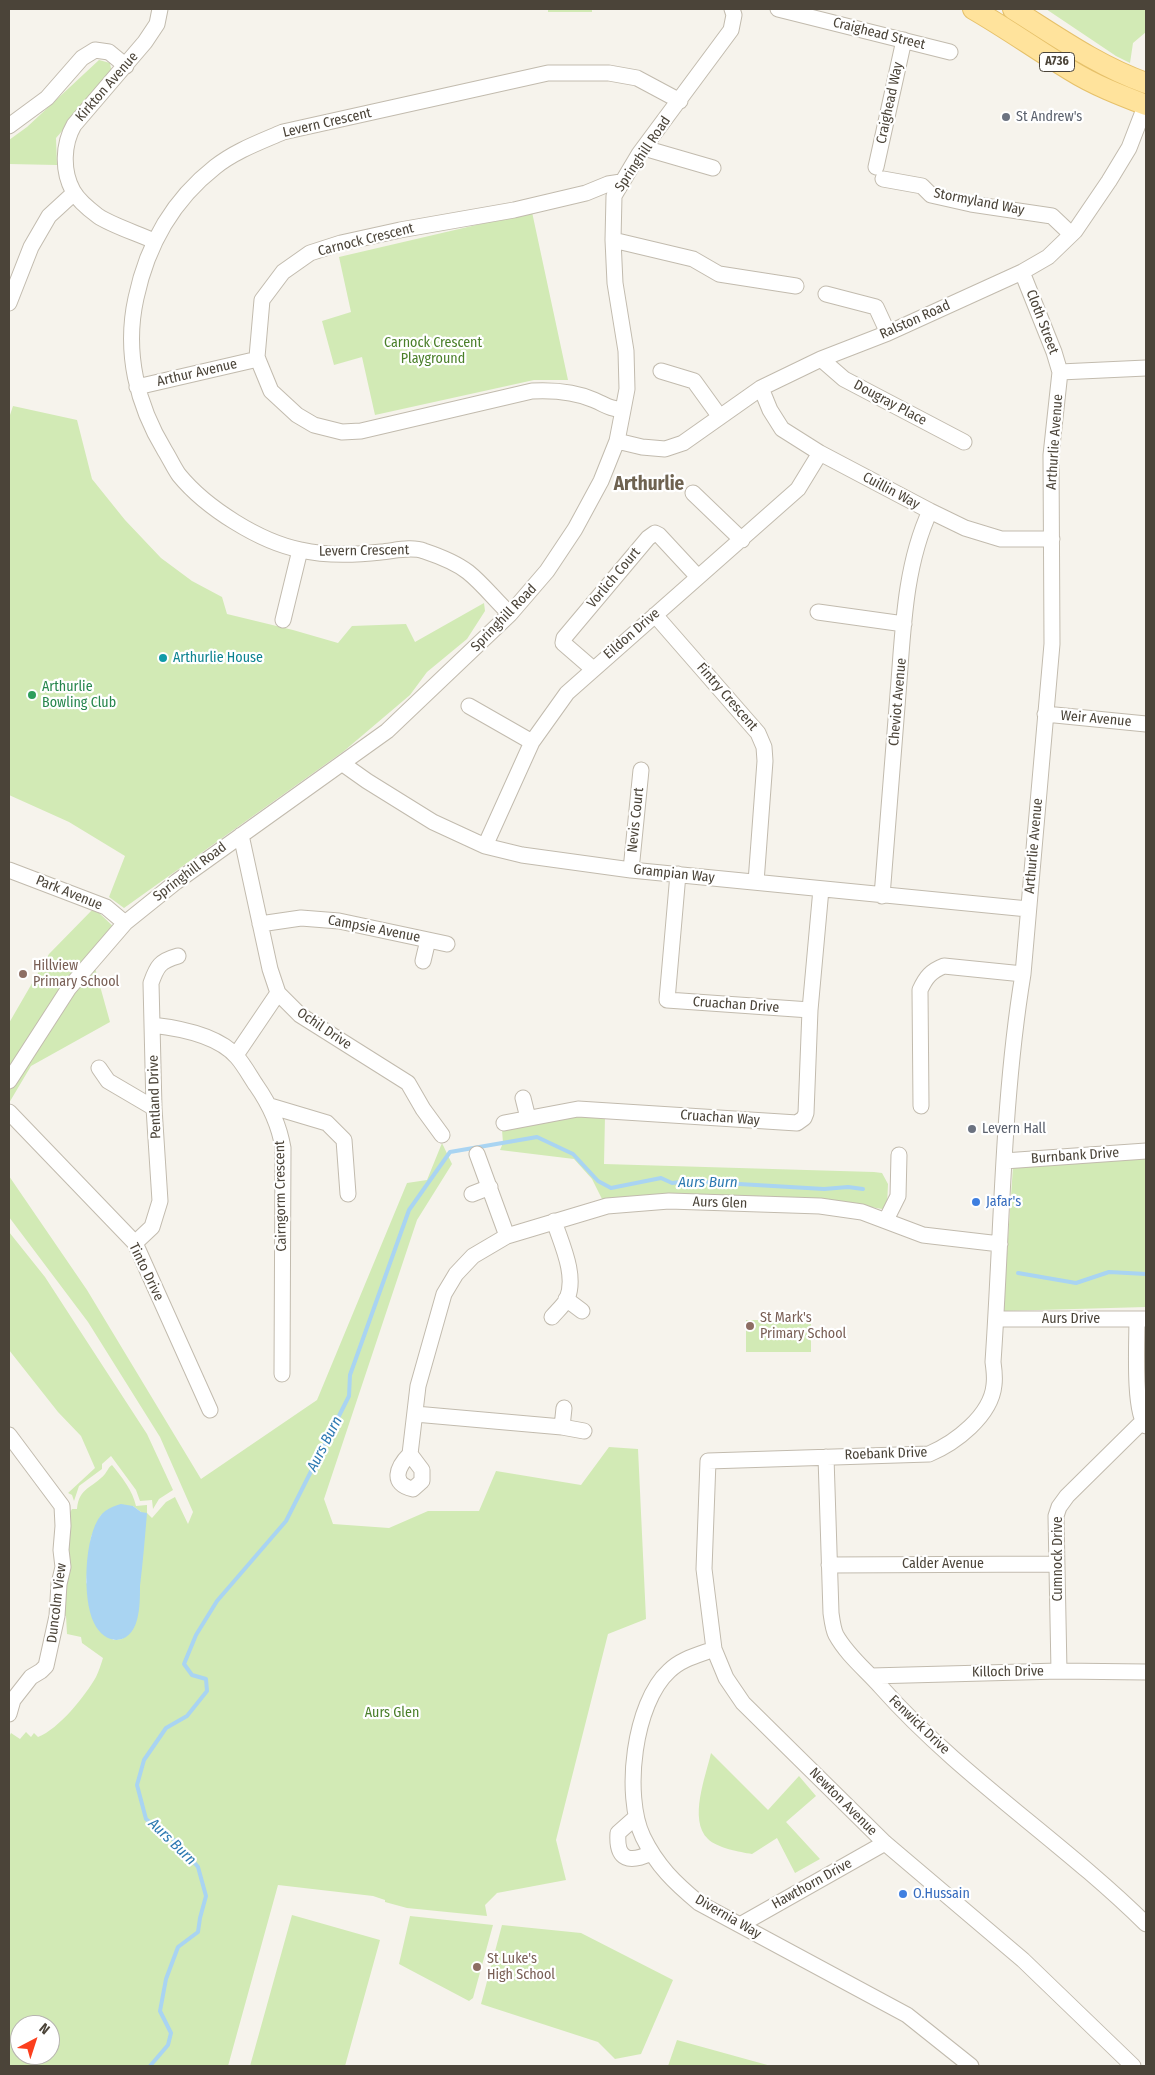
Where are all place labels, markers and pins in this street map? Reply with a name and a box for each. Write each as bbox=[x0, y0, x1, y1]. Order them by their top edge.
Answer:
place label: St Andrew's bbox=[1016, 109, 1082, 125]
marker: St Andrew's bbox=[1000, 111, 1012, 123]
place label: Arthurlie House bbox=[173, 650, 263, 666]
marker: Arthurlie House bbox=[157, 652, 169, 664]
place label: Arthurlie Bowling Club bbox=[42, 679, 116, 712]
marker: Arthurlie Bowling Club bbox=[26, 689, 38, 701]
place label: Hillview Primary School bbox=[33, 958, 119, 990]
marker: Hillview Primary School bbox=[17, 968, 29, 980]
place label: Levern Hall bbox=[982, 1121, 1046, 1137]
marker: Levern Hall bbox=[966, 1123, 978, 1135]
place label: Jafar's bbox=[986, 1194, 1021, 1210]
marker: Jafar's bbox=[970, 1196, 982, 1208]
place label: St Mark's Primary School bbox=[760, 1310, 846, 1342]
marker: St Mark's Primary School bbox=[744, 1320, 756, 1332]
place label: O.Hussain bbox=[913, 1886, 970, 1902]
marker: O.Hussain bbox=[897, 1888, 909, 1900]
place label: St Luke's High School bbox=[487, 1951, 555, 1984]
marker: St Luke's High School bbox=[471, 1961, 483, 1973]

